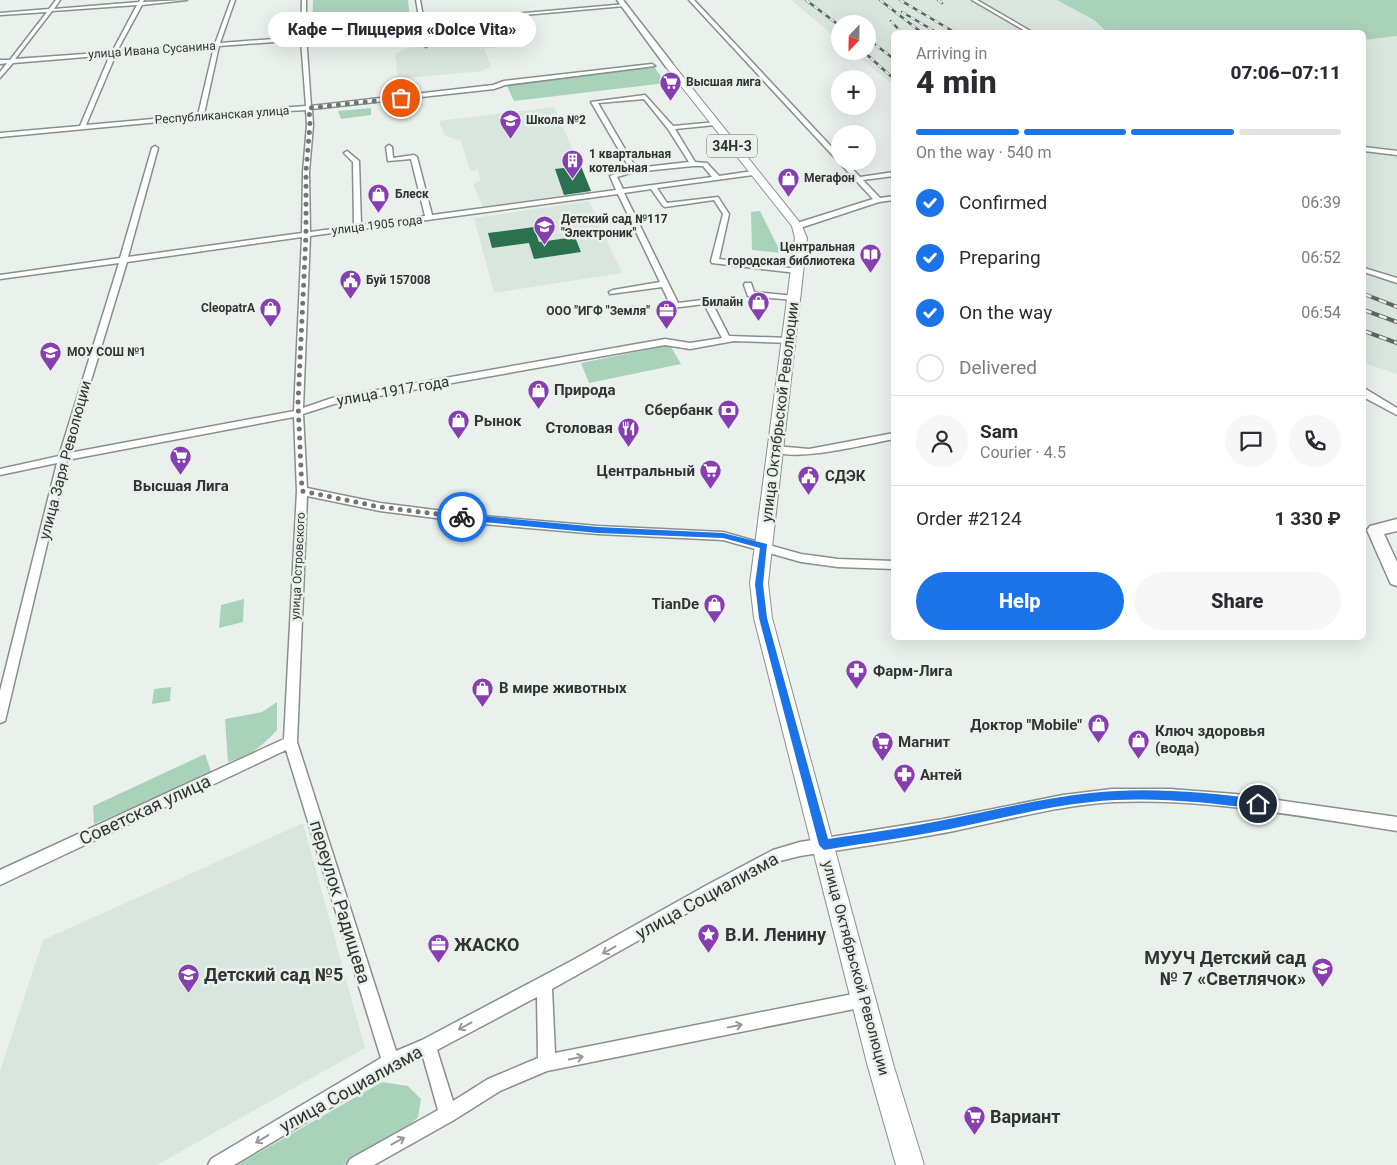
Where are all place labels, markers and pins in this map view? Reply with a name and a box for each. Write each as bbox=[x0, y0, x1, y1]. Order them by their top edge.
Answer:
callout: Кафе — Пиццерия «Dolce Vita» bbox=[267, 13, 535, 48]
supermarket icon: Высшая лига bbox=[658, 70, 682, 101]
place label: Высшая лига bbox=[686, 75, 762, 89]
pin bbox=[380, 77, 422, 119]
school or university icon: Школа №2 bbox=[498, 108, 522, 139]
place label: Школа №2 bbox=[526, 113, 586, 127]
place label: 1 квартальная котельная bbox=[589, 147, 671, 175]
building icon: 1 квартальная котельная bbox=[561, 149, 585, 180]
shop icon: Мегафон bbox=[776, 166, 800, 197]
place label: Мегафон bbox=[804, 171, 855, 185]
shop icon: Блеск bbox=[367, 182, 391, 213]
place label: Блеск bbox=[395, 187, 429, 201]
place label: Детский сад №117 "Электроник" bbox=[561, 212, 668, 240]
school or university icon: Детский сад №117 "Электроник" bbox=[533, 214, 557, 245]
place label: Центральная городская библиотека bbox=[728, 240, 856, 268]
library icon: Центральная городская библиотека bbox=[859, 242, 883, 273]
public building icon: Буй 157008 bbox=[338, 268, 362, 299]
place label: Буй 157008 bbox=[366, 273, 431, 287]
shop icon: Билайн bbox=[747, 290, 771, 321]
place label: Билайн bbox=[702, 295, 743, 309]
shop icon: CleopatrA bbox=[259, 296, 283, 327]
office icon: ООО "ИГФ "Земля" bbox=[654, 299, 678, 330]
place label: CleopatrA bbox=[201, 301, 256, 315]
place label: ООО "ИГФ "Земля" bbox=[546, 304, 650, 318]
school or university icon: МОУ СОШ №1 bbox=[39, 340, 63, 371]
place label: МОУ СОШ №1 bbox=[67, 345, 146, 359]
shop icon: Природа bbox=[526, 378, 550, 409]
place label: Природа bbox=[554, 381, 615, 399]
bank icon: Сбербанк bbox=[717, 398, 741, 429]
place label: Сбербанк bbox=[645, 401, 714, 419]
shop icon: Рынок bbox=[446, 409, 470, 440]
place label: Рынок bbox=[474, 412, 522, 430]
restaurant icon: Столовая bbox=[617, 416, 641, 447]
place label: Столовая bbox=[546, 419, 613, 437]
supermarket icon: Высшая Лига bbox=[169, 445, 193, 476]
supermarket icon: Центральный bbox=[699, 459, 723, 490]
place label: Центральный bbox=[597, 462, 695, 480]
public building icon: СДЭК bbox=[797, 464, 821, 495]
place label: СДЭК bbox=[825, 467, 866, 485]
place label: Высшая Лига bbox=[133, 477, 229, 495]
shop icon: TianDe bbox=[703, 592, 727, 623]
place label: TianDe bbox=[651, 595, 699, 613]
pharmacy icon: Фарм-Лига bbox=[845, 659, 869, 690]
place label: Фарм-Лига bbox=[873, 662, 952, 680]
shop icon: В мире животных bbox=[471, 676, 495, 707]
place label: В мире животных bbox=[499, 679, 627, 697]
shop icon: Доктор "Mobile" bbox=[1086, 713, 1110, 744]
place label: Доктор "Mobile" bbox=[970, 716, 1082, 734]
place label: Ключ здоровья (вода) bbox=[1155, 722, 1265, 757]
shop icon: Ключ здоровья (вода) bbox=[1127, 728, 1151, 759]
supermarket icon: Магнит bbox=[870, 730, 894, 761]
place label: Магнит bbox=[898, 733, 950, 751]
pharmacy icon: Антей bbox=[892, 763, 916, 794]
place label: Антей bbox=[920, 766, 962, 784]
pin bbox=[1237, 783, 1279, 825]
place icon: В.И. Ленину bbox=[697, 923, 721, 954]
place label: В.И. Ленину bbox=[725, 924, 827, 945]
office icon: ЖАСКО bbox=[426, 933, 450, 964]
place label: ЖАСКО bbox=[454, 934, 519, 955]
place label: МУУЧ Детский сад № 7 «Светлячок» bbox=[1144, 947, 1307, 989]
school or university icon: МУУЧ Детский сад № 7 «Светлячок» bbox=[1310, 956, 1334, 987]
school or university icon: Детский сад №5 bbox=[176, 963, 200, 994]
place label: Детский сад №5 bbox=[204, 964, 343, 985]
supermarket icon: Вариант bbox=[962, 1105, 986, 1136]
place label: Вариант bbox=[990, 1106, 1060, 1127]

